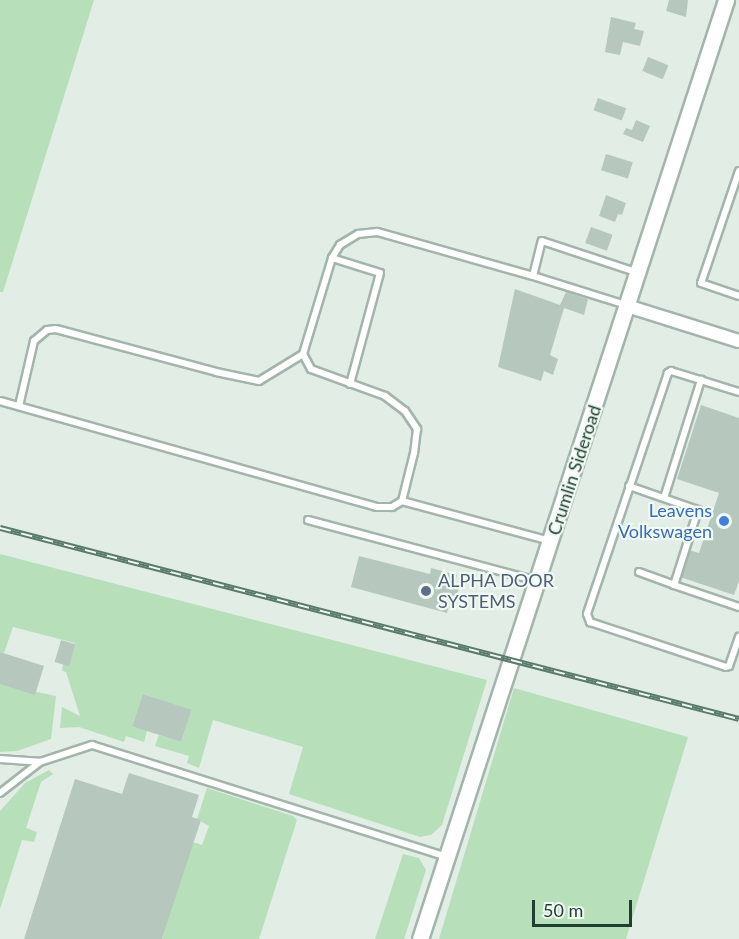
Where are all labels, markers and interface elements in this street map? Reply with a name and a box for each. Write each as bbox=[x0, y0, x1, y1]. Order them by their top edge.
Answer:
street label: Crumlin Sideroad bbox=[543, 402, 605, 538]
place label: Leavens Volkswagen bbox=[618, 500, 712, 542]
marker: Leavens Volkswagen bbox=[717, 514, 731, 528]
place label: ALPHA DOOR SYSTEMS bbox=[438, 570, 555, 612]
marker: ALPHA DOOR SYSTEMS bbox=[419, 584, 433, 598]
scale bar bbox=[535, 888, 636, 926]
text: 50 m bbox=[543, 899, 583, 921]

